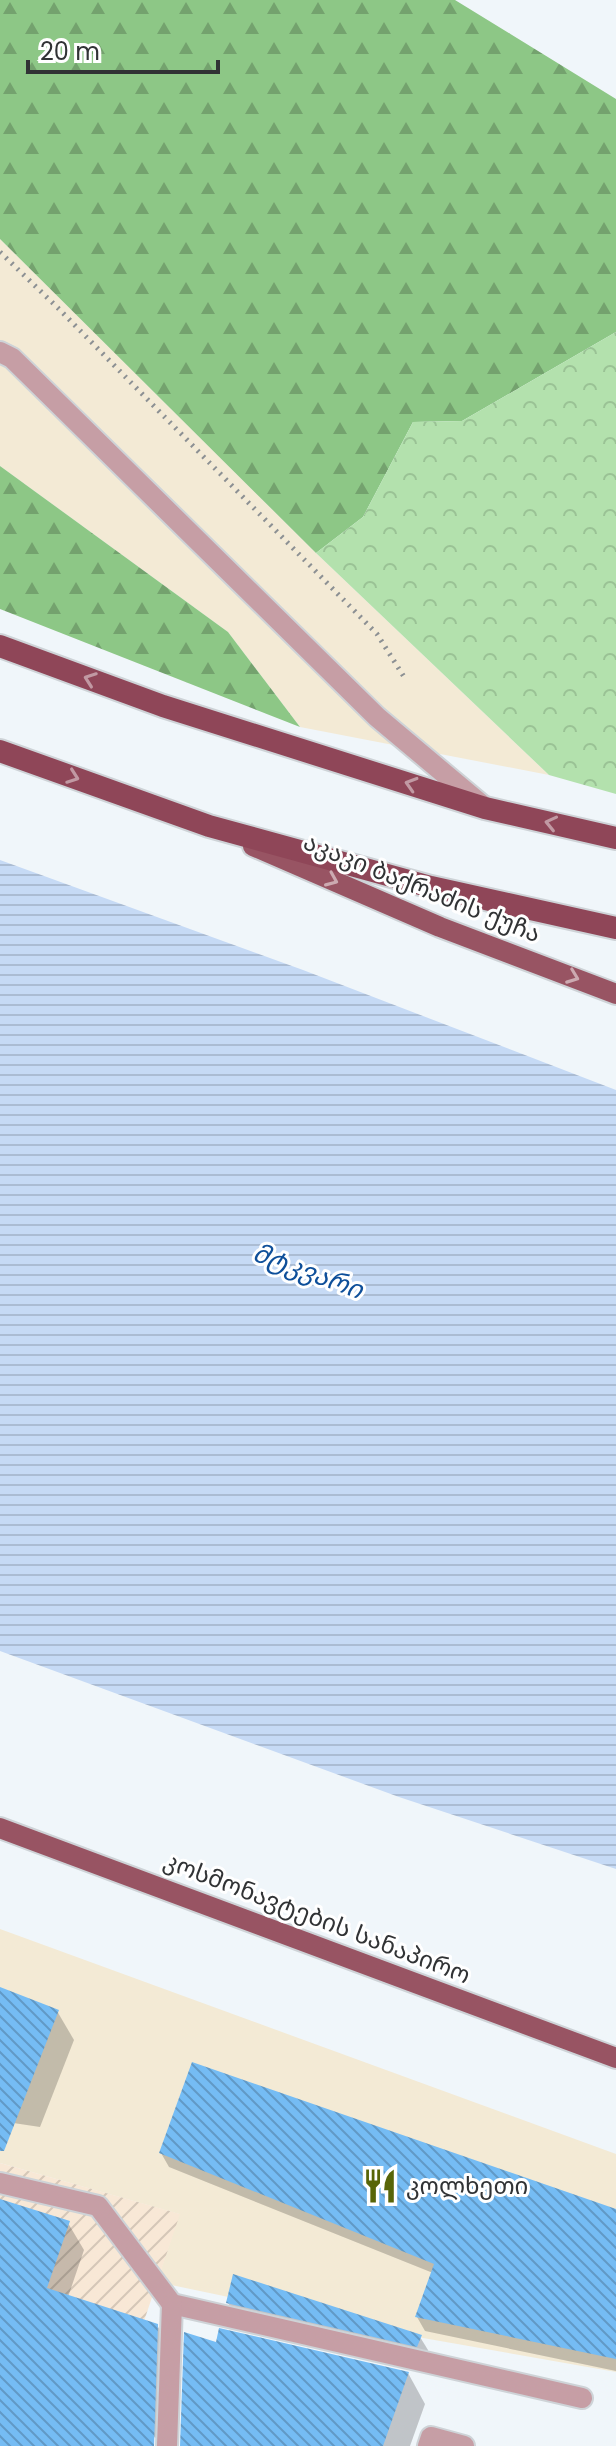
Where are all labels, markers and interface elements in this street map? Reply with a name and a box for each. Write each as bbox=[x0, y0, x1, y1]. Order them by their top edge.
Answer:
scale bar bbox=[28, 24, 218, 74]
text: 20 m bbox=[40, 35, 100, 68]
one-way arrow bbox=[84, 672, 98, 689]
one-way arrow bbox=[65, 767, 79, 784]
one-way arrow bbox=[404, 778, 418, 794]
one-way arrow bbox=[544, 815, 558, 832]
street label: აკაკი ბაქრაძის ქუჩა bbox=[299, 825, 546, 950]
one-way arrow bbox=[324, 870, 338, 886]
one-way arrow bbox=[565, 967, 579, 984]
water label: მტკვარი bbox=[248, 1234, 369, 1308]
street label: კოსმონავტების სანაპირო bbox=[159, 1844, 475, 1991]
restaurant icon: კოლხეთი bbox=[361, 2167, 399, 2205]
place label: კოლხეთი bbox=[406, 2169, 528, 2202]

